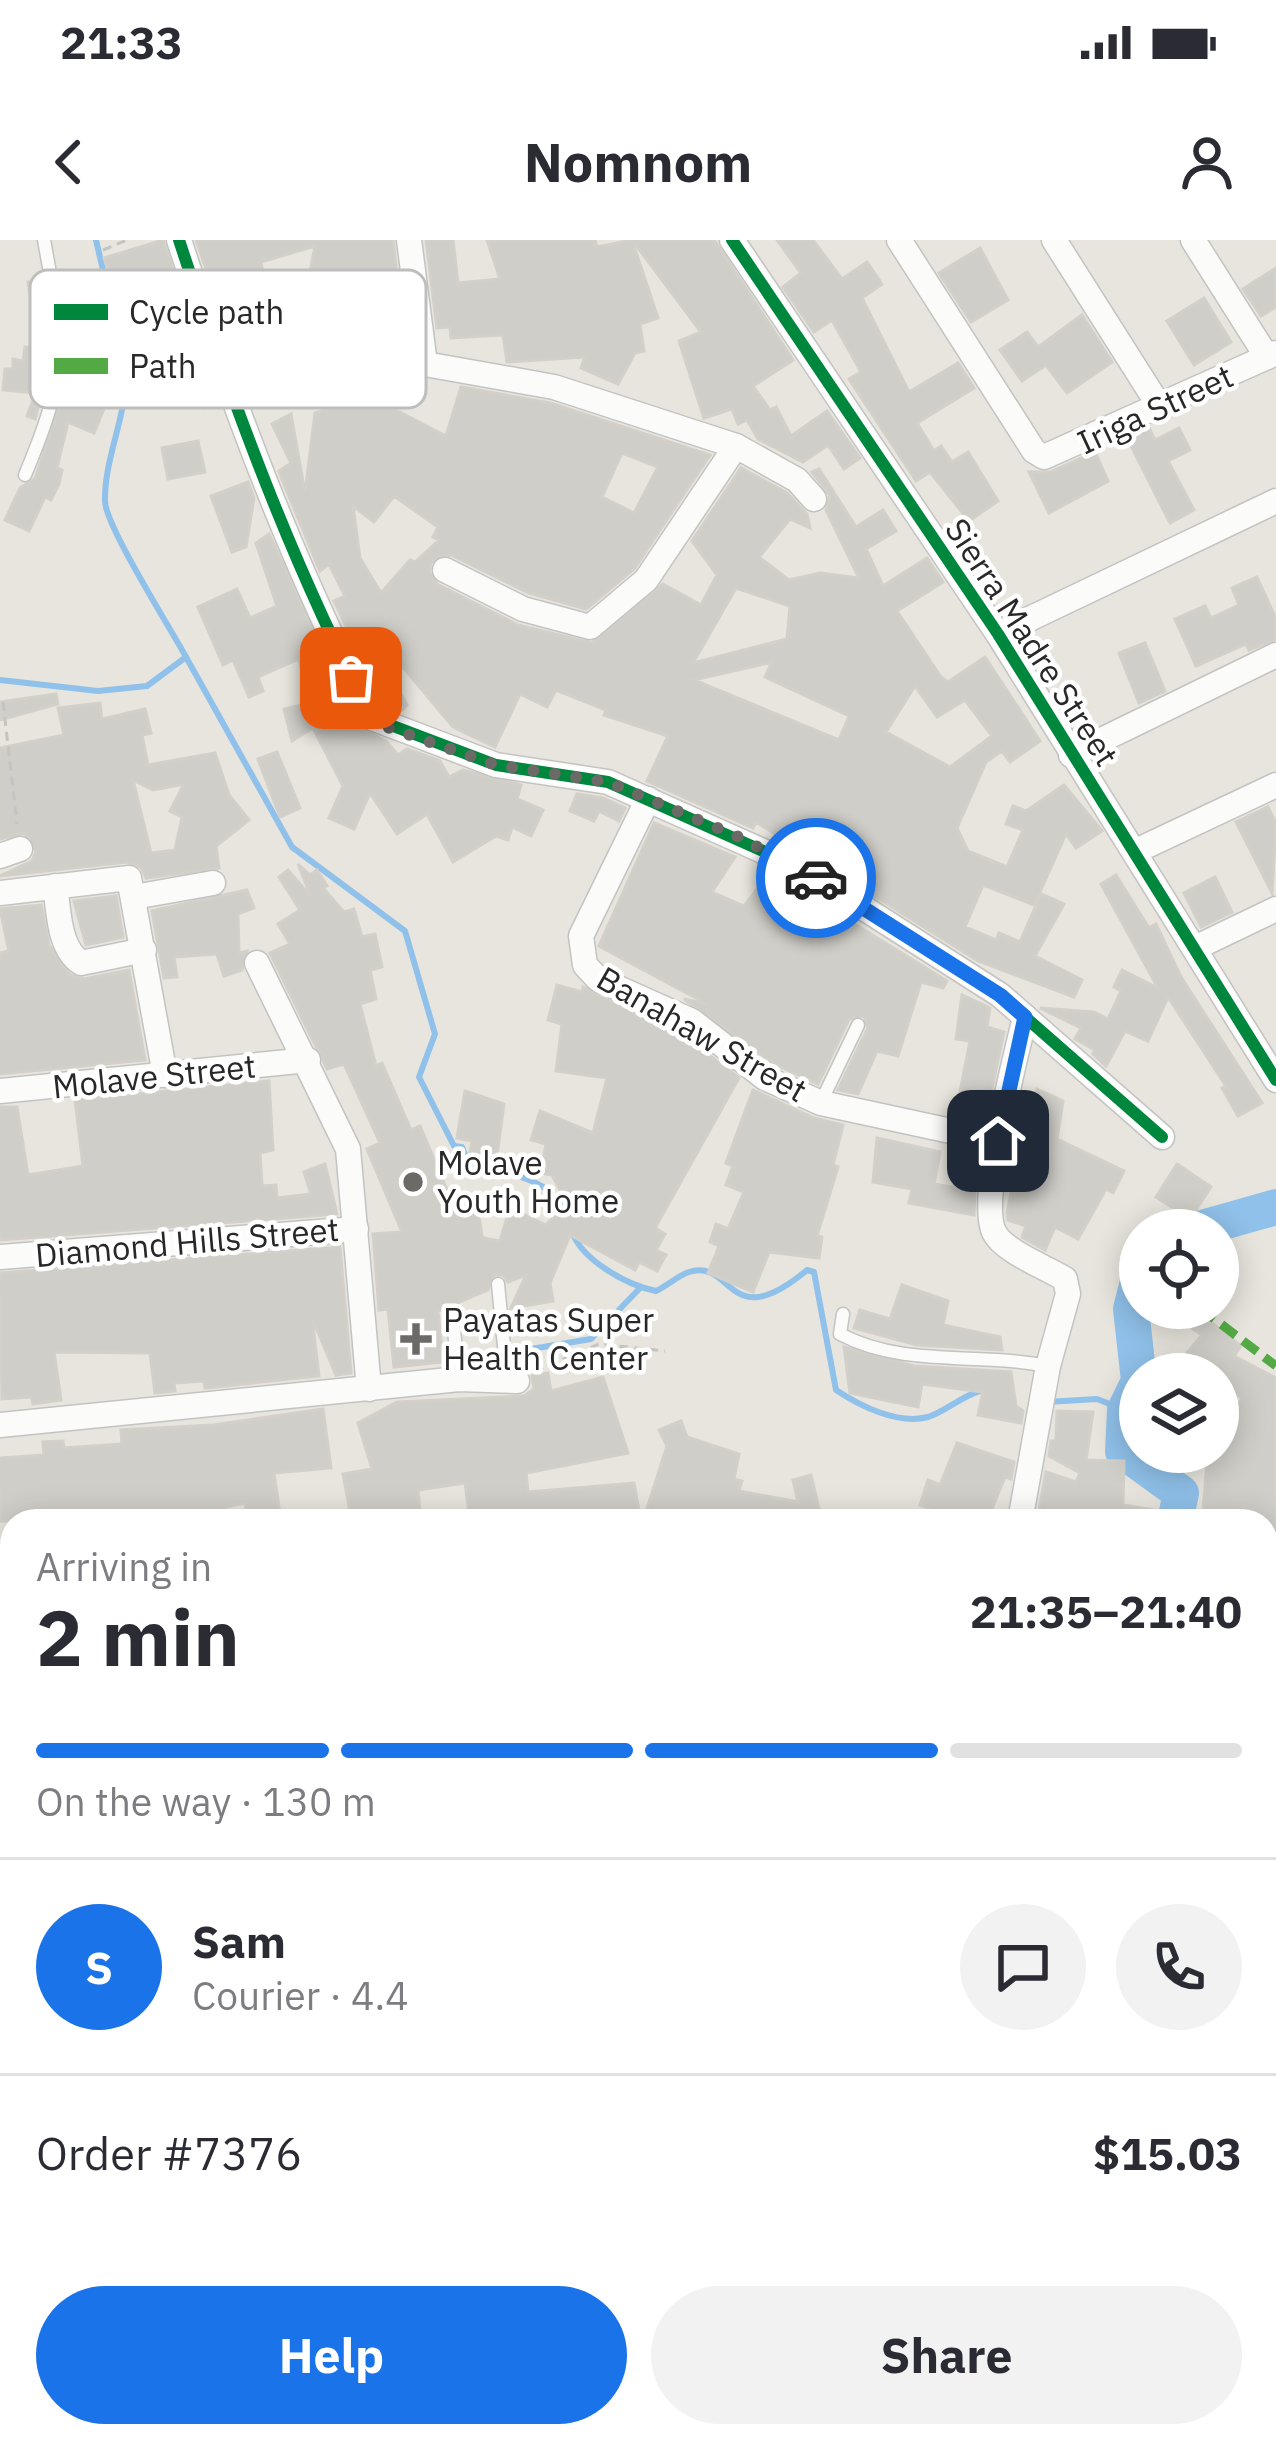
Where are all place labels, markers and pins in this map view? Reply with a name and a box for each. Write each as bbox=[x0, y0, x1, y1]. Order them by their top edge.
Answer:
pin bbox=[300, 627, 402, 729]
pin bbox=[947, 1090, 1049, 1192]
place label: Molave Youth Home bbox=[437, 1141, 619, 1222]
marker: Molave Youth Home bbox=[400, 1169, 426, 1195]
place label: Payatas Super Health Center bbox=[443, 1298, 654, 1379]
marker: Payatas Super Health Center bbox=[400, 1323, 432, 1355]

